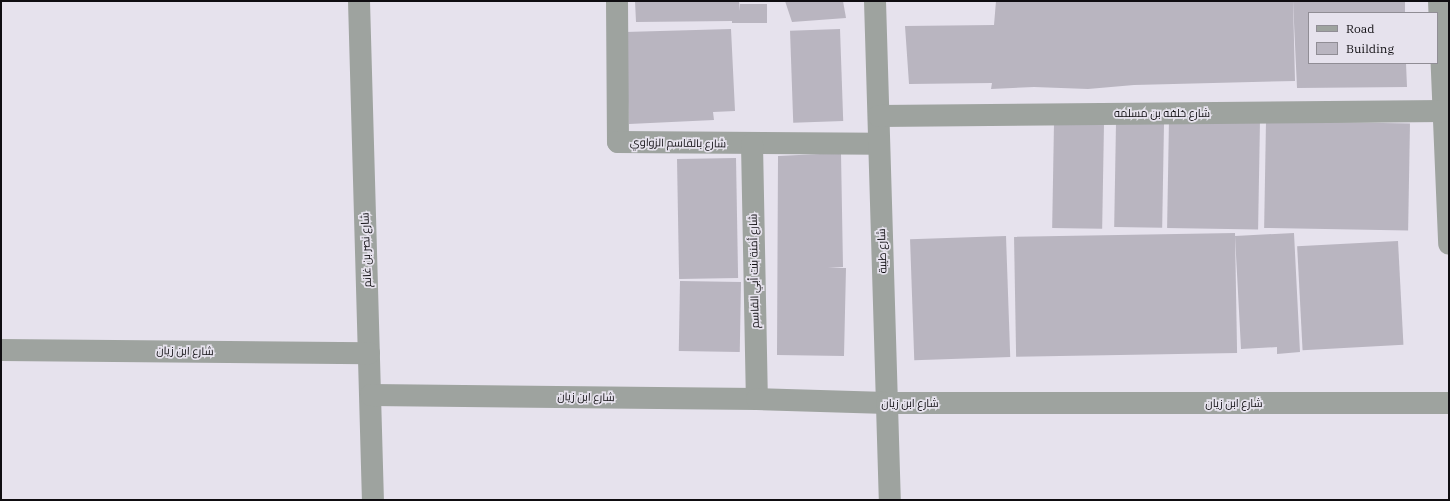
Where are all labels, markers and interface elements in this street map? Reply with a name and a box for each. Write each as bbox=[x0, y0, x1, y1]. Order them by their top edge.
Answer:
legend bbox=[1308, 12, 1438, 64]
text: Road bbox=[1346, 21, 1375, 36]
text: Building bbox=[1346, 41, 1394, 56]
street label: شارع خلفه بن مسلمه bbox=[1114, 106, 1210, 120]
street label: شارع بالقاسم الزواوي bbox=[630, 136, 726, 150]
street label: شارع نصر بن غانم bbox=[358, 212, 374, 288]
street label: شارع أمنة بنت أبي القاسم bbox=[746, 214, 762, 328]
street label: شارع طيبة bbox=[875, 228, 889, 274]
street label: شارع ابن زيان bbox=[156, 344, 214, 358]
street label: شارع ابن زيان bbox=[557, 390, 615, 404]
street label: شارع ابن زيان bbox=[881, 396, 939, 410]
street label: شارع ابن زيان bbox=[1205, 396, 1263, 410]

